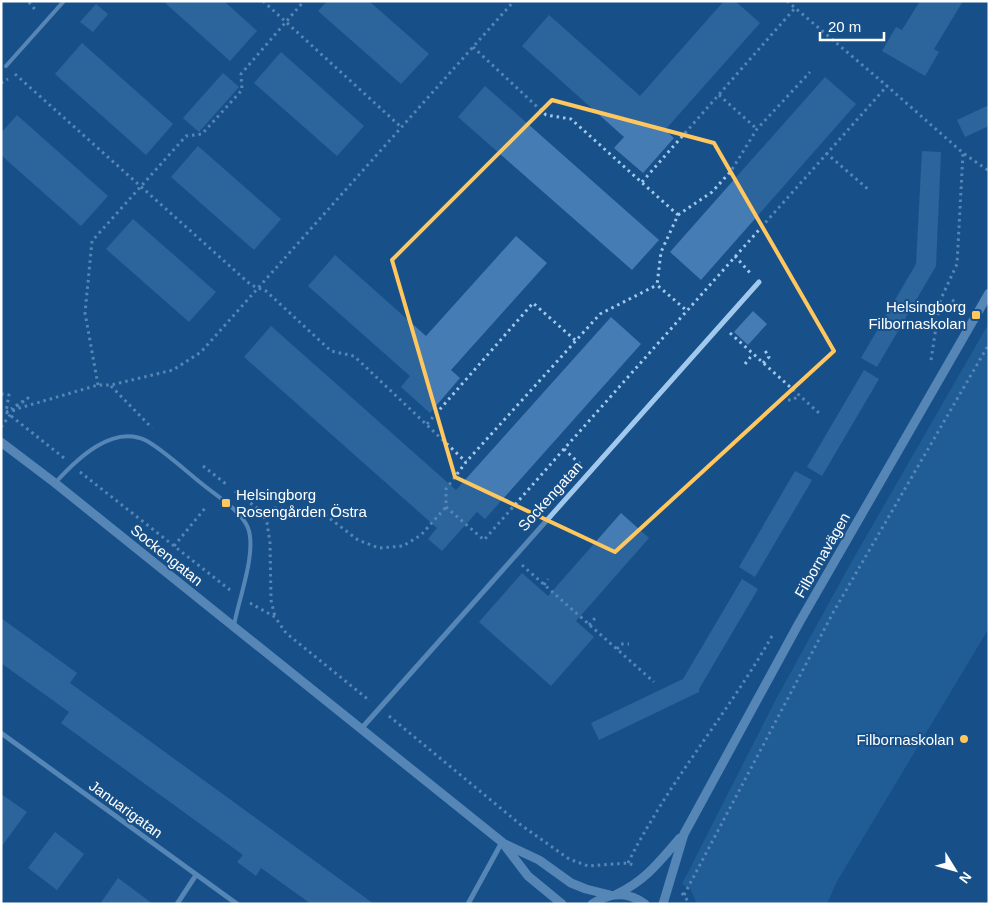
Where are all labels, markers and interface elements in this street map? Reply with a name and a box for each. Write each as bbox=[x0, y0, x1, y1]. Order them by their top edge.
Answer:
scale bar bbox=[820, 10, 884, 42]
text: 20 m bbox=[828, 18, 861, 35]
place label: Helsingborg Filbornaskolan bbox=[868, 298, 966, 332]
marker: Helsingborg Filbornaskolan bbox=[970, 309, 982, 321]
street label: Sockengatan bbox=[514, 458, 586, 534]
place label: Helsingborg Rosengården Östra bbox=[236, 486, 368, 520]
marker: Helsingborg Rosengården Östra bbox=[220, 497, 232, 509]
street label: Filbornavägen bbox=[791, 510, 853, 600]
street label: Sockengatan bbox=[128, 521, 206, 589]
place label: Filbornaskolan bbox=[856, 731, 954, 748]
marker: Filbornaskolan bbox=[958, 733, 970, 745]
street label: Januarigatan bbox=[86, 777, 166, 841]
north arrow bbox=[930, 845, 980, 895]
text: N bbox=[956, 869, 975, 887]

